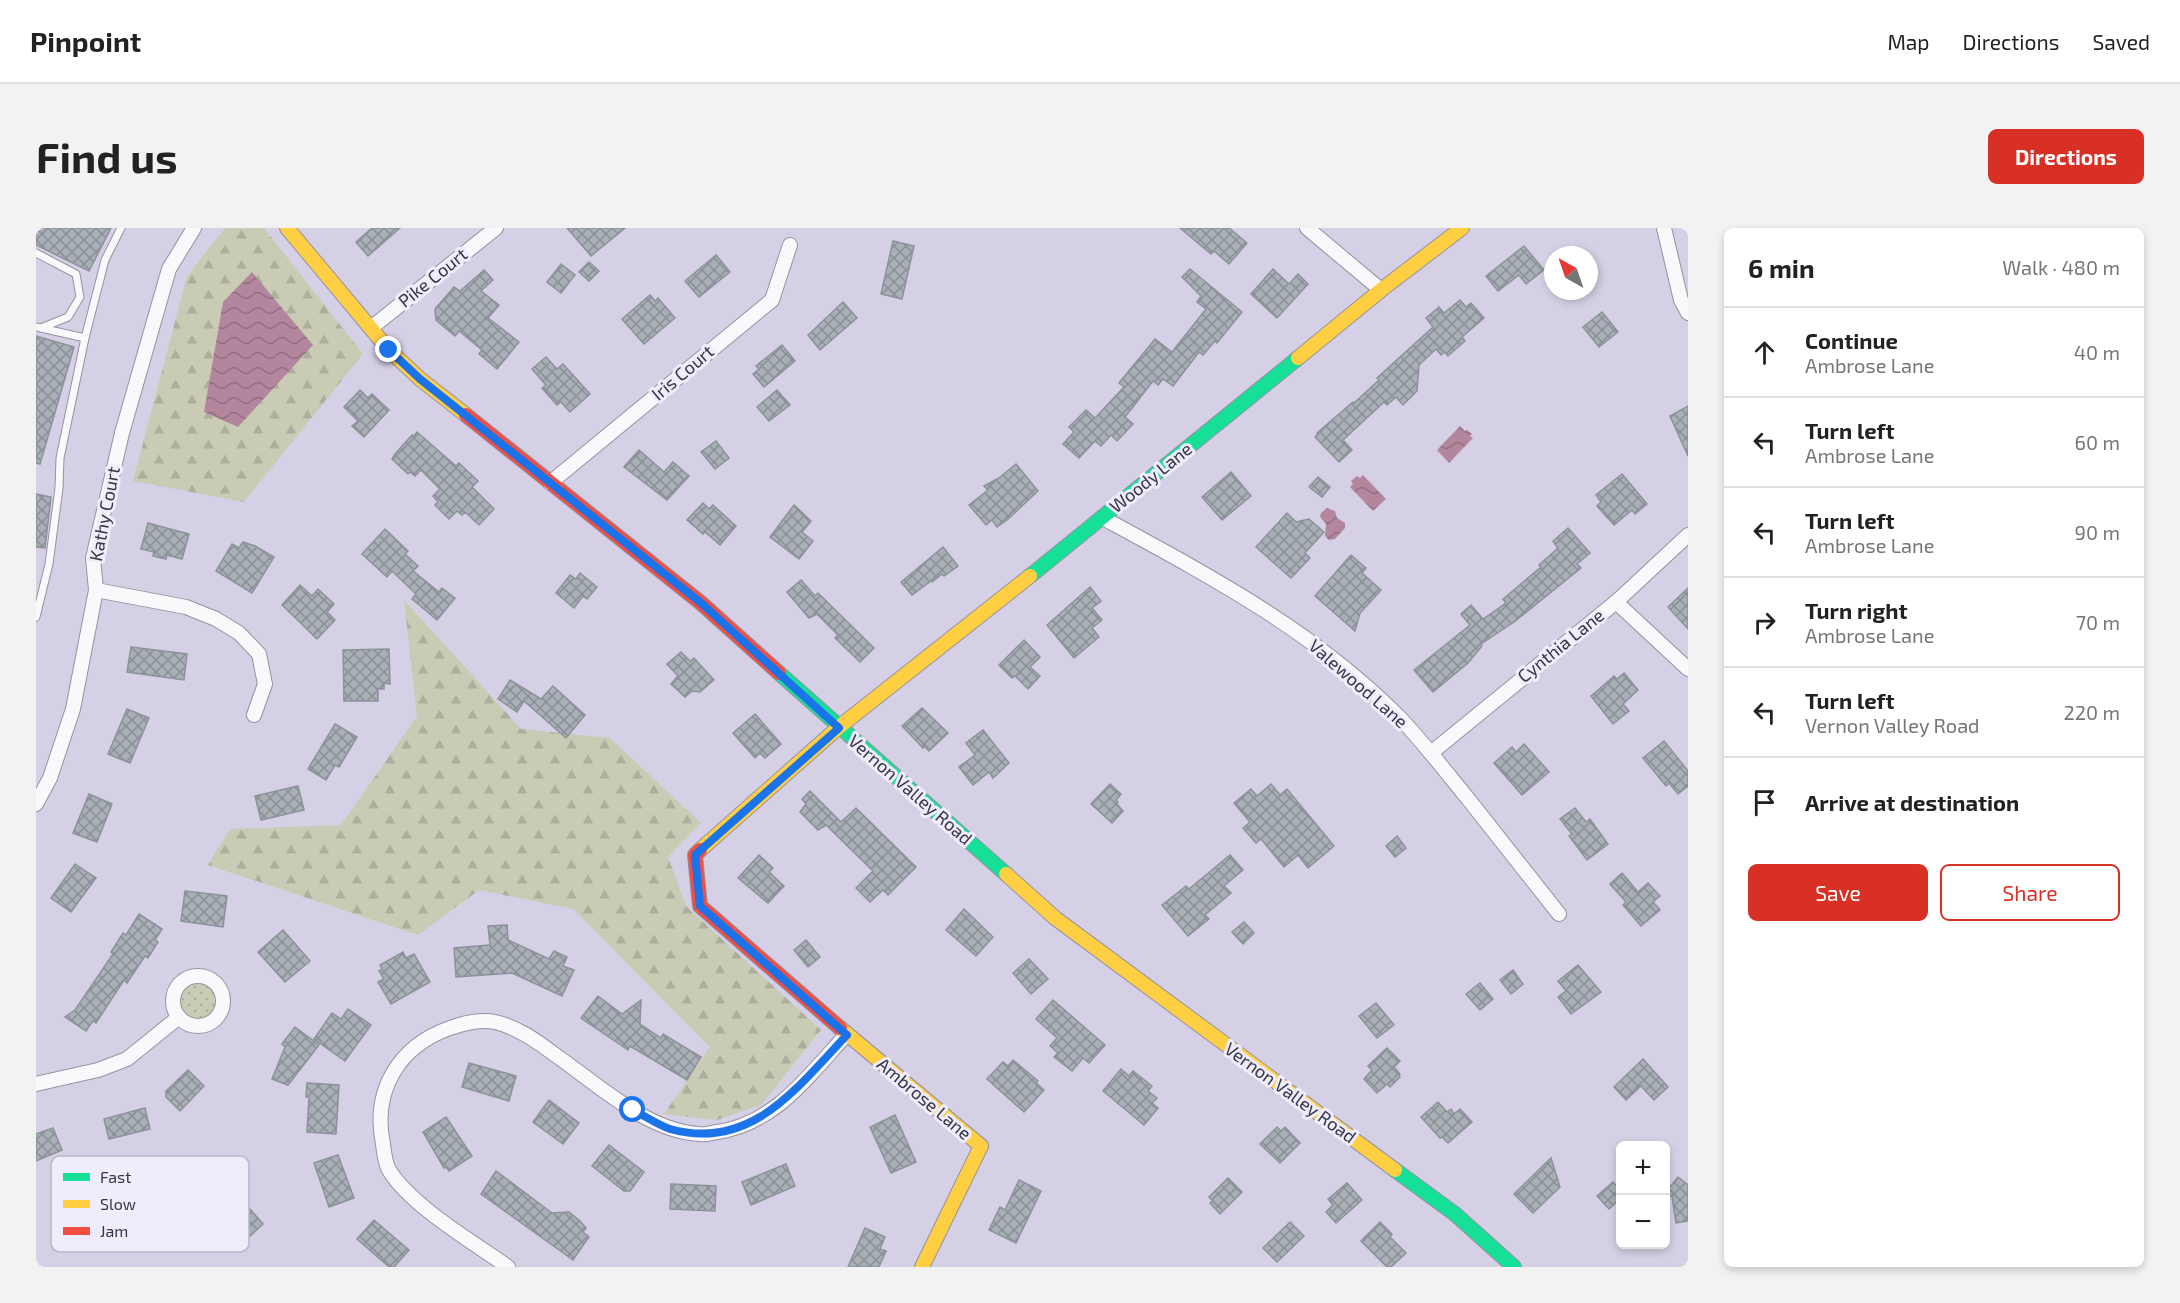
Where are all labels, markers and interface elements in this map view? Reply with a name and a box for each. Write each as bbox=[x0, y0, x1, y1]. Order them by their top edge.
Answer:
text: Pinpoint bbox=[30, 24, 141, 58]
text: Map bbox=[1887, 29, 1930, 54]
text: Directions bbox=[1963, 29, 2059, 54]
text: Saved bbox=[2092, 29, 2150, 54]
button: Directions bbox=[1988, 129, 2144, 184]
text: Find us bbox=[36, 131, 178, 181]
street label: Pike Court bbox=[393, 243, 471, 312]
north arrow bbox=[1544, 246, 1598, 300]
text: 6 min bbox=[1748, 252, 1815, 283]
text: Walk · 480 m bbox=[2002, 255, 2120, 279]
text: Continue bbox=[1805, 327, 1898, 353]
route end bbox=[375, 336, 401, 362]
icon: ahead bbox=[1748, 336, 1781, 369]
street label: Iris Court bbox=[647, 340, 718, 405]
text: 40 m bbox=[2074, 340, 2120, 364]
text: Ambrose Lane bbox=[1805, 353, 1934, 377]
text: Turn left bbox=[1805, 417, 1894, 443]
icon: left bbox=[1748, 426, 1781, 459]
text: 60 m bbox=[2075, 430, 2120, 454]
street label: Woody Lane bbox=[1105, 437, 1196, 517]
text: Ambrose Lane bbox=[1805, 443, 1934, 467]
street label: Kathy Court bbox=[84, 465, 124, 563]
text: Turn left bbox=[1805, 507, 1894, 533]
icon: left bbox=[1748, 516, 1781, 549]
text: 90 m bbox=[2075, 520, 2120, 544]
text: Ambrose Lane bbox=[1805, 533, 1934, 557]
text: Turn right bbox=[1805, 597, 1907, 623]
street label: Cynthia Lane bbox=[1513, 604, 1608, 687]
icon: right bbox=[1748, 606, 1781, 639]
text: 70 m bbox=[2076, 610, 2120, 634]
text: Ambrose Lane bbox=[1805, 623, 1934, 647]
street label: Valewood Lane bbox=[1305, 634, 1413, 732]
text: Turn left bbox=[1805, 687, 1894, 713]
icon: left bbox=[1748, 696, 1781, 729]
text: 220 m bbox=[2063, 700, 2120, 724]
text: Vernon Valley Road bbox=[1805, 713, 1980, 737]
street label: Vernon Valley Road bbox=[844, 729, 977, 849]
icon: arrive bbox=[1748, 786, 1781, 819]
text: Arrive at destination bbox=[1805, 789, 2019, 815]
button: Save bbox=[1748, 864, 1928, 921]
button: Share bbox=[1940, 864, 2120, 921]
street label: Vernon Valley Road bbox=[1221, 1037, 1361, 1147]
street label: Ambrose Lane bbox=[873, 1052, 976, 1144]
route start bbox=[619, 1096, 645, 1122]
map controls bbox=[1616, 1141, 1670, 1249]
button: + bbox=[1616, 1141, 1670, 1195]
legend bbox=[51, 1156, 249, 1252]
text: Fast bbox=[100, 1167, 131, 1186]
text: Slow bbox=[100, 1194, 136, 1213]
button: − bbox=[1616, 1195, 1670, 1249]
text: Jam bbox=[100, 1221, 128, 1240]

